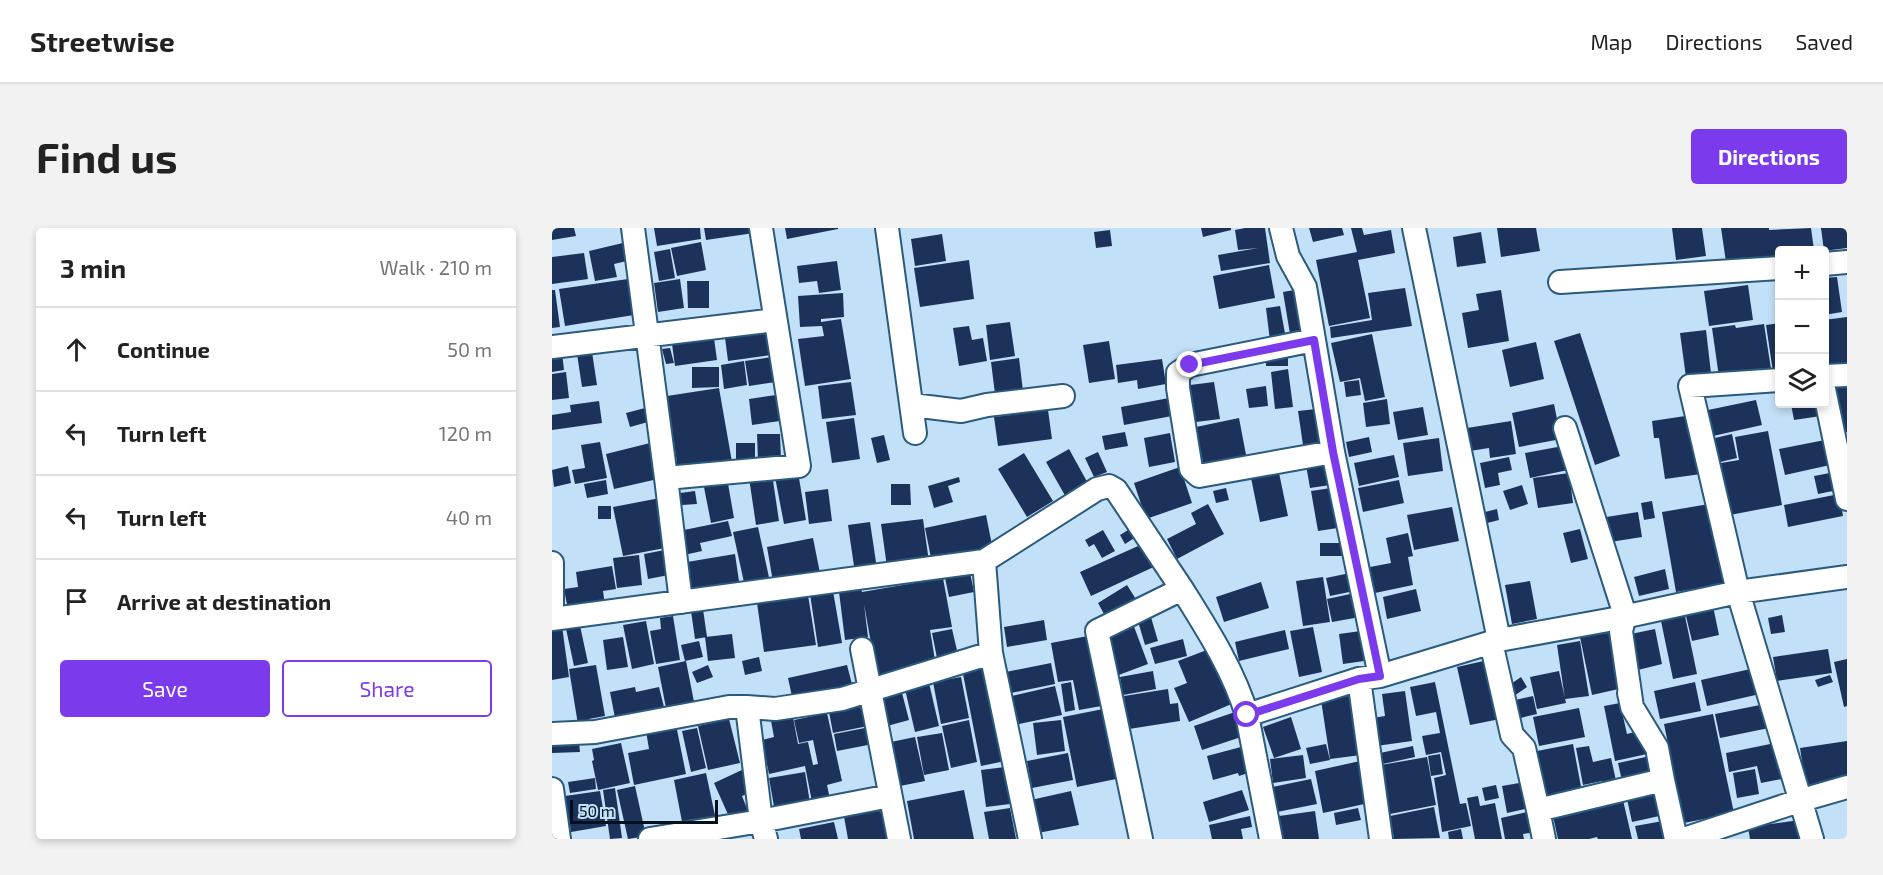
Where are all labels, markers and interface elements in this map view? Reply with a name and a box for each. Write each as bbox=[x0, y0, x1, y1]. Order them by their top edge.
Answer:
text: Streetwise bbox=[30, 24, 175, 58]
text: Map bbox=[1590, 29, 1633, 54]
text: Directions bbox=[1666, 29, 1762, 54]
text: Saved bbox=[1795, 29, 1853, 54]
button: Directions bbox=[1691, 129, 1847, 184]
text: Find us bbox=[36, 131, 178, 181]
map controls bbox=[1775, 246, 1829, 408]
button: + bbox=[1775, 246, 1829, 300]
text: 3 min bbox=[60, 252, 126, 283]
text: Walk · 210 m bbox=[380, 255, 492, 279]
button: − bbox=[1775, 300, 1829, 354]
icon: ahead bbox=[60, 333, 93, 366]
text: Continue bbox=[117, 336, 210, 362]
text: 50 m bbox=[447, 337, 492, 361]
route end bbox=[1176, 351, 1202, 377]
button: layers bbox=[1775, 354, 1829, 408]
icon: left bbox=[60, 417, 93, 450]
text: Turn left bbox=[117, 420, 206, 446]
text: 120 m bbox=[439, 421, 492, 445]
icon: left bbox=[60, 501, 93, 534]
text: Turn left bbox=[117, 504, 206, 530]
text: 40 m bbox=[446, 505, 492, 529]
icon: arrive bbox=[60, 585, 93, 618]
text: Arrive at destination bbox=[117, 588, 331, 614]
button: Save bbox=[60, 660, 270, 717]
button: Share bbox=[282, 660, 492, 717]
route start bbox=[1233, 701, 1259, 727]
scale bar bbox=[570, 797, 718, 824]
text: 50 m bbox=[579, 801, 615, 820]

